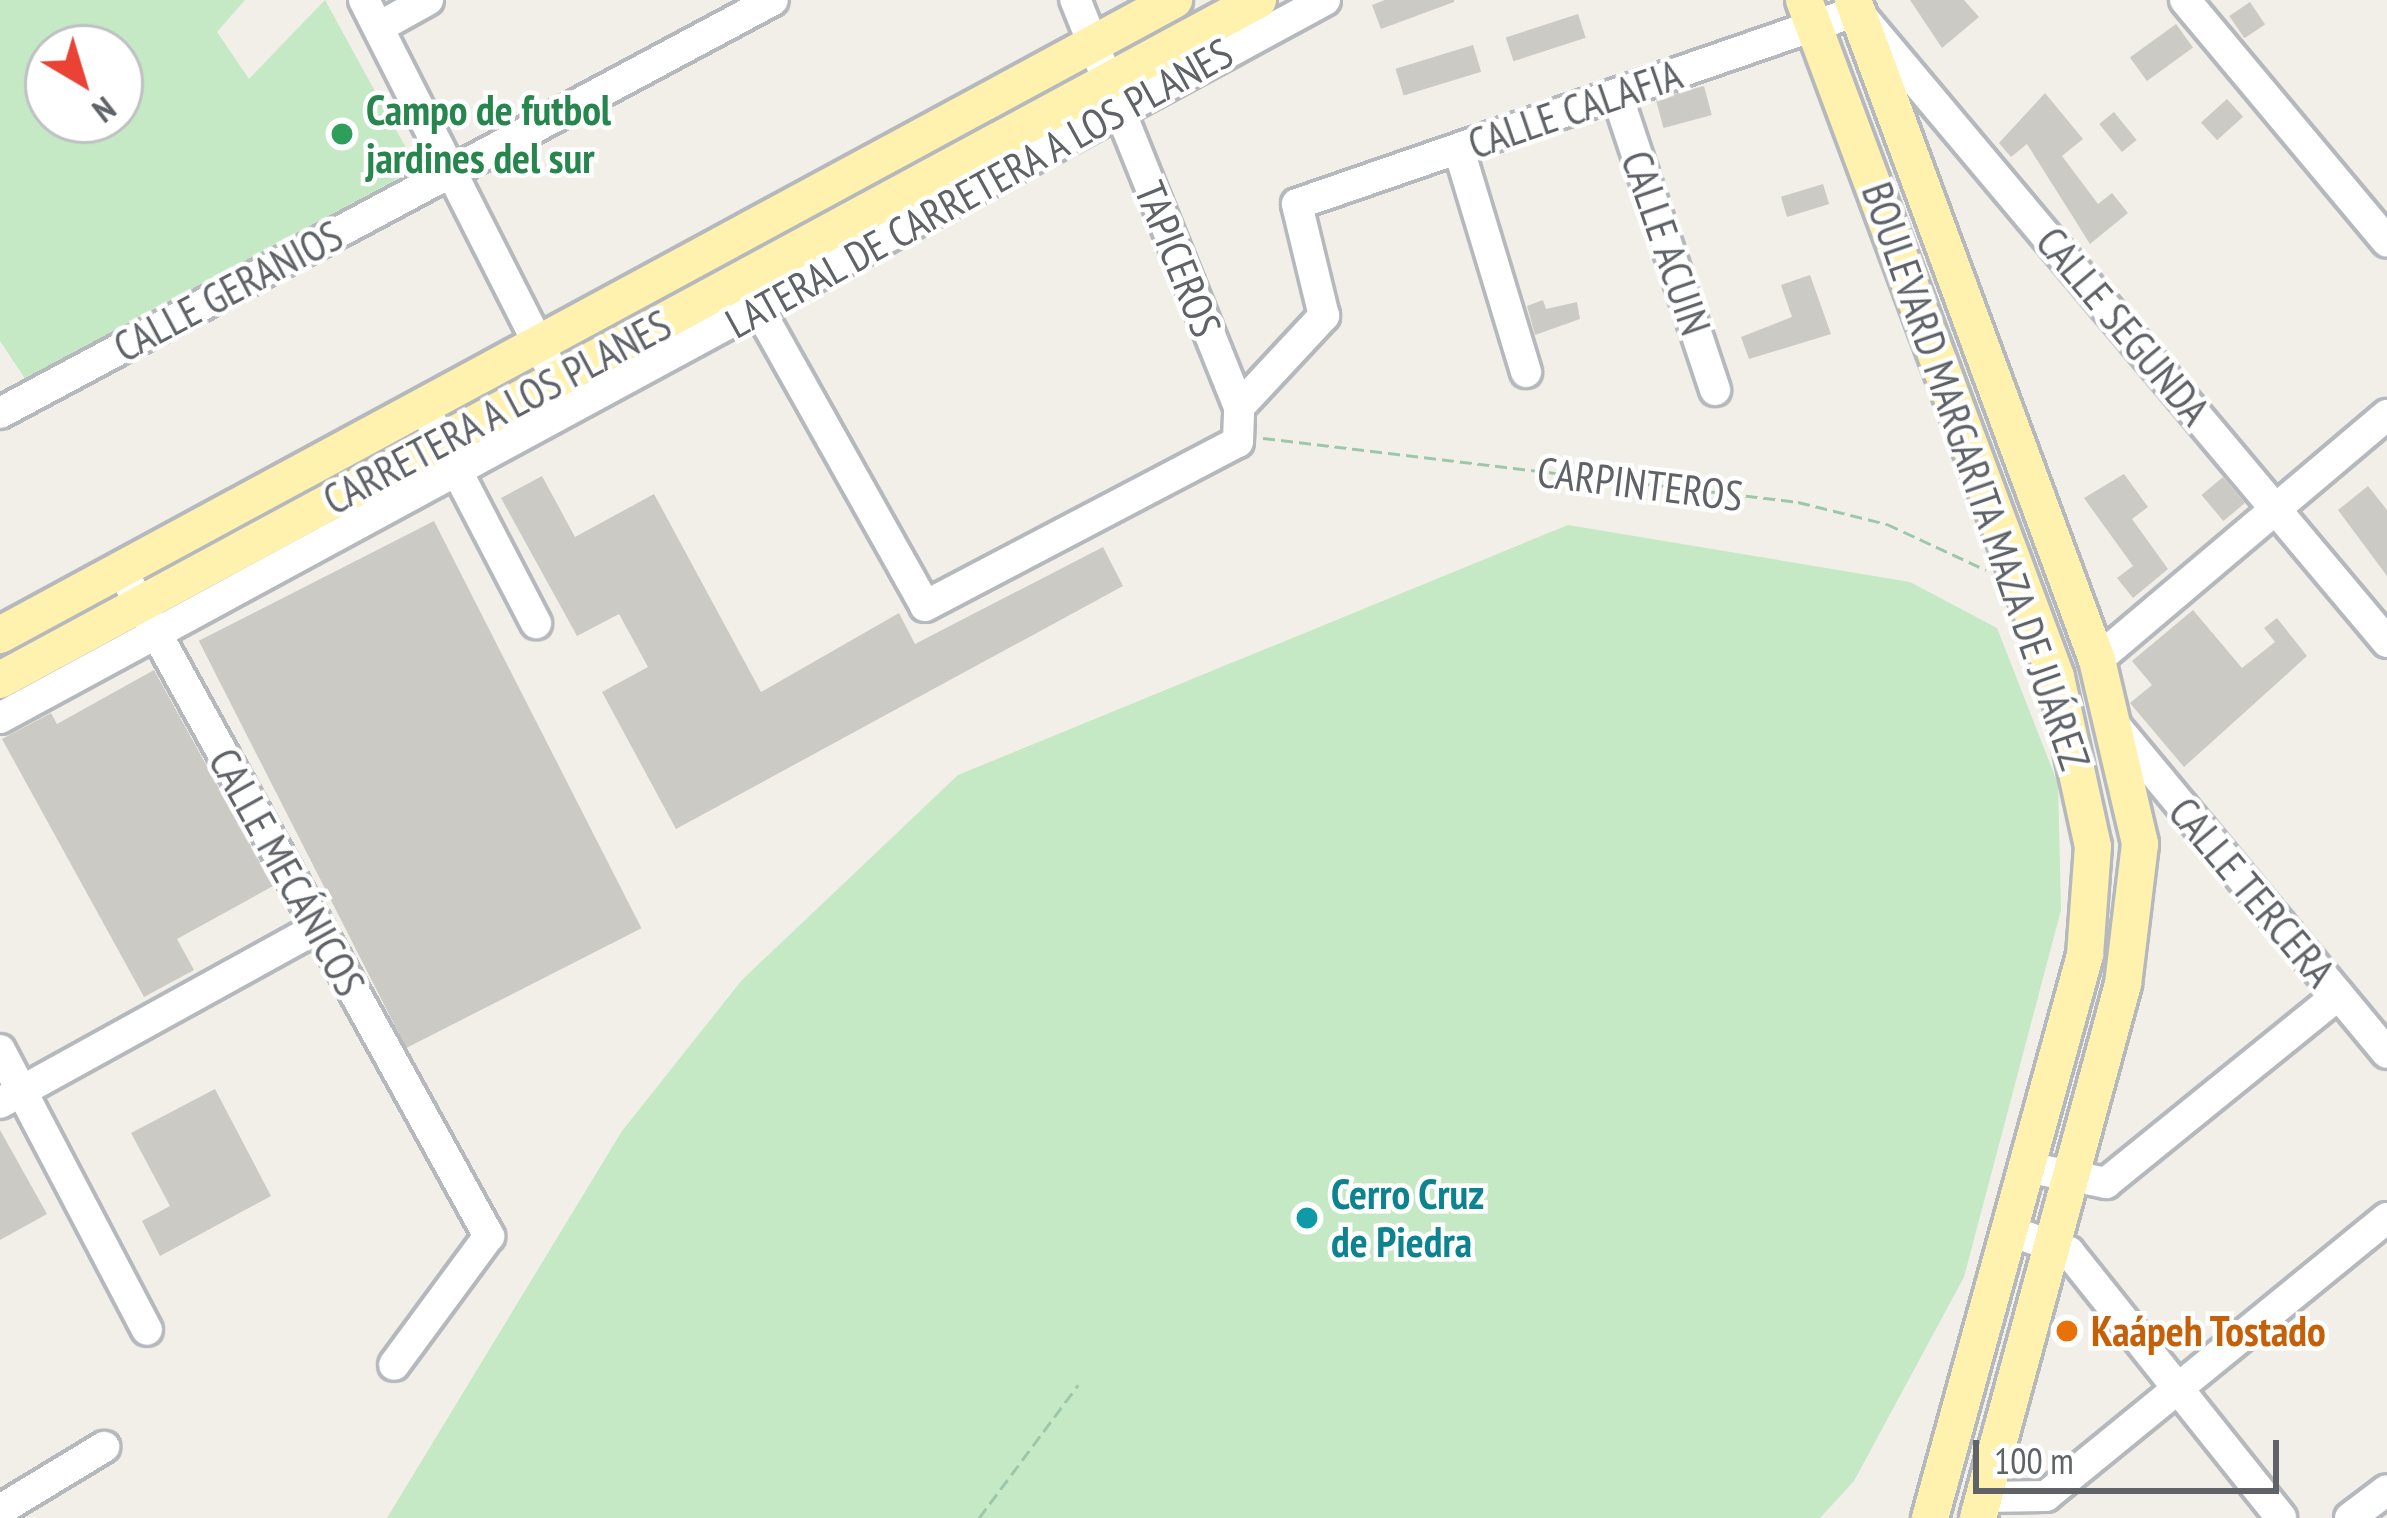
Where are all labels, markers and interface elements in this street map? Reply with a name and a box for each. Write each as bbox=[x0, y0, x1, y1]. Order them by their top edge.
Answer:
north arrow bbox=[24, 24, 144, 144]
street label: LATERAL DE CARRETERA A LOS PLANES bbox=[715, 26, 1243, 350]
street label: CALLE CALAFIA bbox=[1462, 49, 1688, 169]
place label: Campo de futbol jardines del sur bbox=[366, 85, 611, 184]
text: N bbox=[84, 88, 125, 133]
marker: Campo de futbol jardines del sur bbox=[329, 121, 355, 147]
street label: CALLE ACUIN bbox=[1611, 144, 1721, 342]
street label: TAPICEROS bbox=[1124, 174, 1232, 344]
street label: BOULEVARD MARGARITA MAZA DE JUÁREZ bbox=[1851, 175, 2101, 777]
street label: CALLE GERANIOS bbox=[105, 210, 351, 372]
street label: CALLE SEGUNDA bbox=[2026, 217, 2220, 435]
street label: CARRETERA A LOS PLANES bbox=[313, 298, 681, 526]
street label: CARPINTEROS bbox=[1535, 446, 1745, 522]
street label: CALLE MECÁNICOS bbox=[198, 740, 376, 1004]
street label: CALLE TERCERA bbox=[2158, 787, 2346, 997]
place label: Cerro Cruz de Piedra bbox=[1331, 1169, 1485, 1268]
marker: Cerro Cruz de Piedra bbox=[1294, 1205, 1320, 1231]
place label: Kaápeh Tostado bbox=[2091, 1306, 2327, 1356]
marker: Kaápeh Tostado bbox=[2054, 1318, 2080, 1344]
scale bar bbox=[1979, 1416, 2285, 1490]
text: 100 m bbox=[1994, 1437, 2074, 1484]

